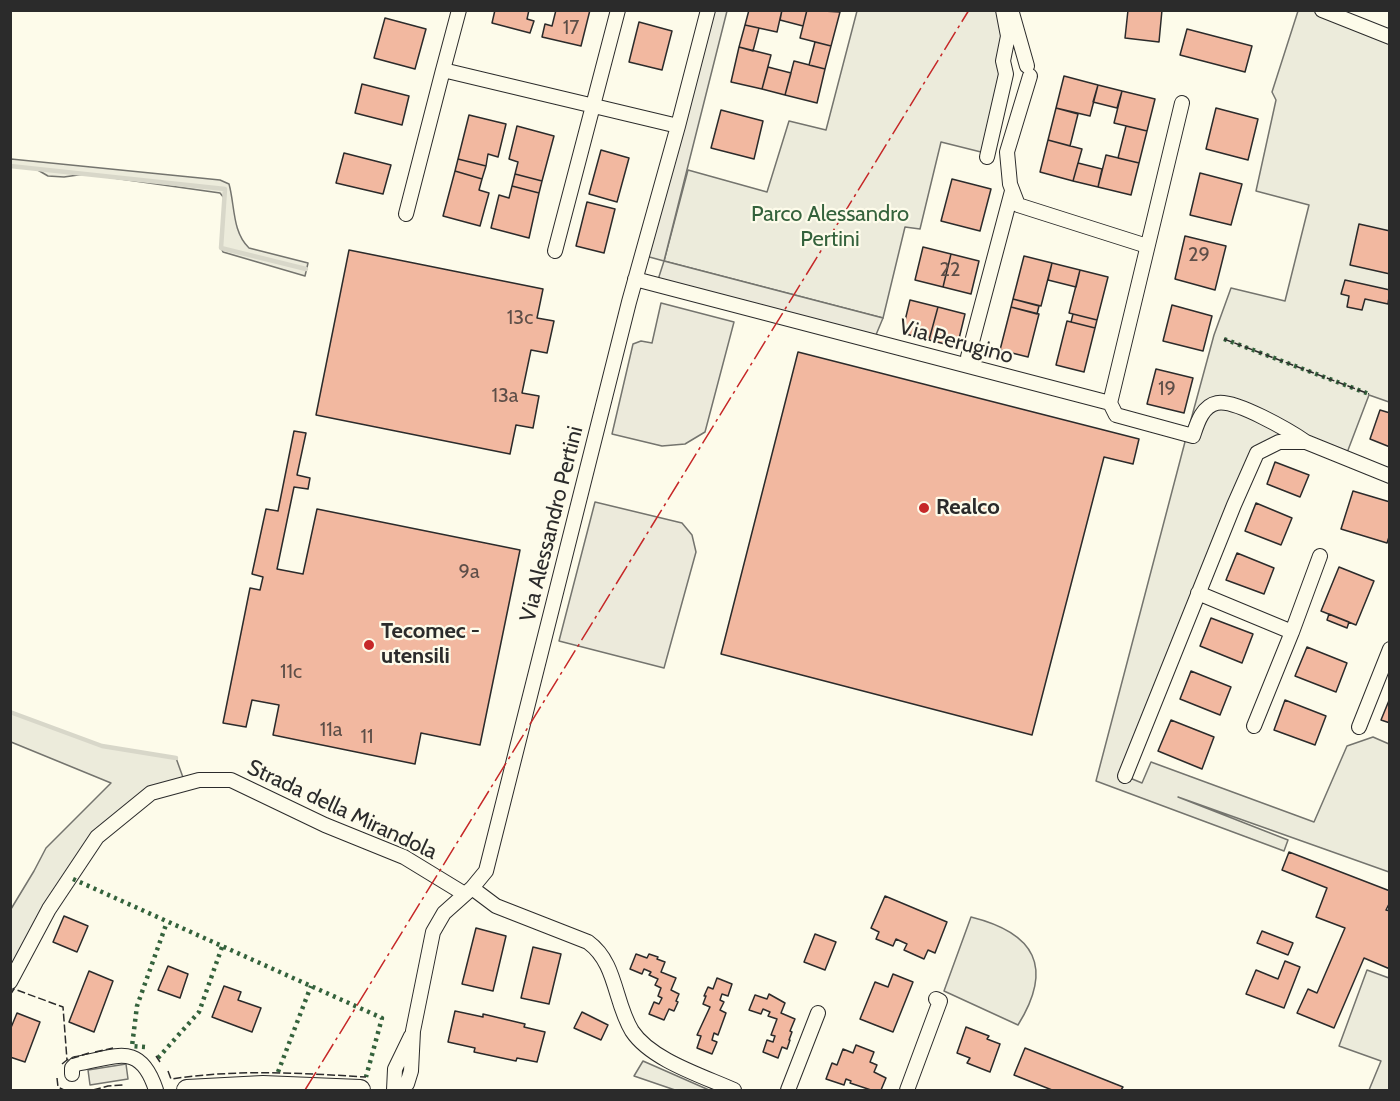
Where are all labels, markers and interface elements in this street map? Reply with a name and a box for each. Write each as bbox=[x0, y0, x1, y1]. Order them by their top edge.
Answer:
house number: 17 bbox=[563, 16, 579, 40]
park label: Parco Alessandro Pertini bbox=[751, 202, 909, 254]
house number: 29 bbox=[1188, 243, 1210, 267]
house number: 22 bbox=[940, 258, 960, 282]
house number: 13c bbox=[507, 306, 533, 330]
street label: Via Perugino bbox=[896, 314, 1016, 370]
house number: 19 bbox=[1158, 377, 1176, 401]
house number: 13a bbox=[492, 384, 518, 408]
street label: Via Alessandro Pertini bbox=[515, 423, 589, 625]
place label: Realco bbox=[936, 495, 1000, 521]
marker: Realco bbox=[917, 501, 931, 515]
house number: 9a bbox=[459, 560, 479, 584]
place label: Tecomec - utensili bbox=[381, 619, 480, 670]
marker: Tecomec - utensili bbox=[362, 638, 376, 652]
house number: 11c bbox=[280, 660, 302, 684]
house number: 11a bbox=[320, 718, 342, 742]
house number: 11 bbox=[360, 725, 374, 749]
street label: Strada della Mirandola bbox=[243, 754, 441, 866]

